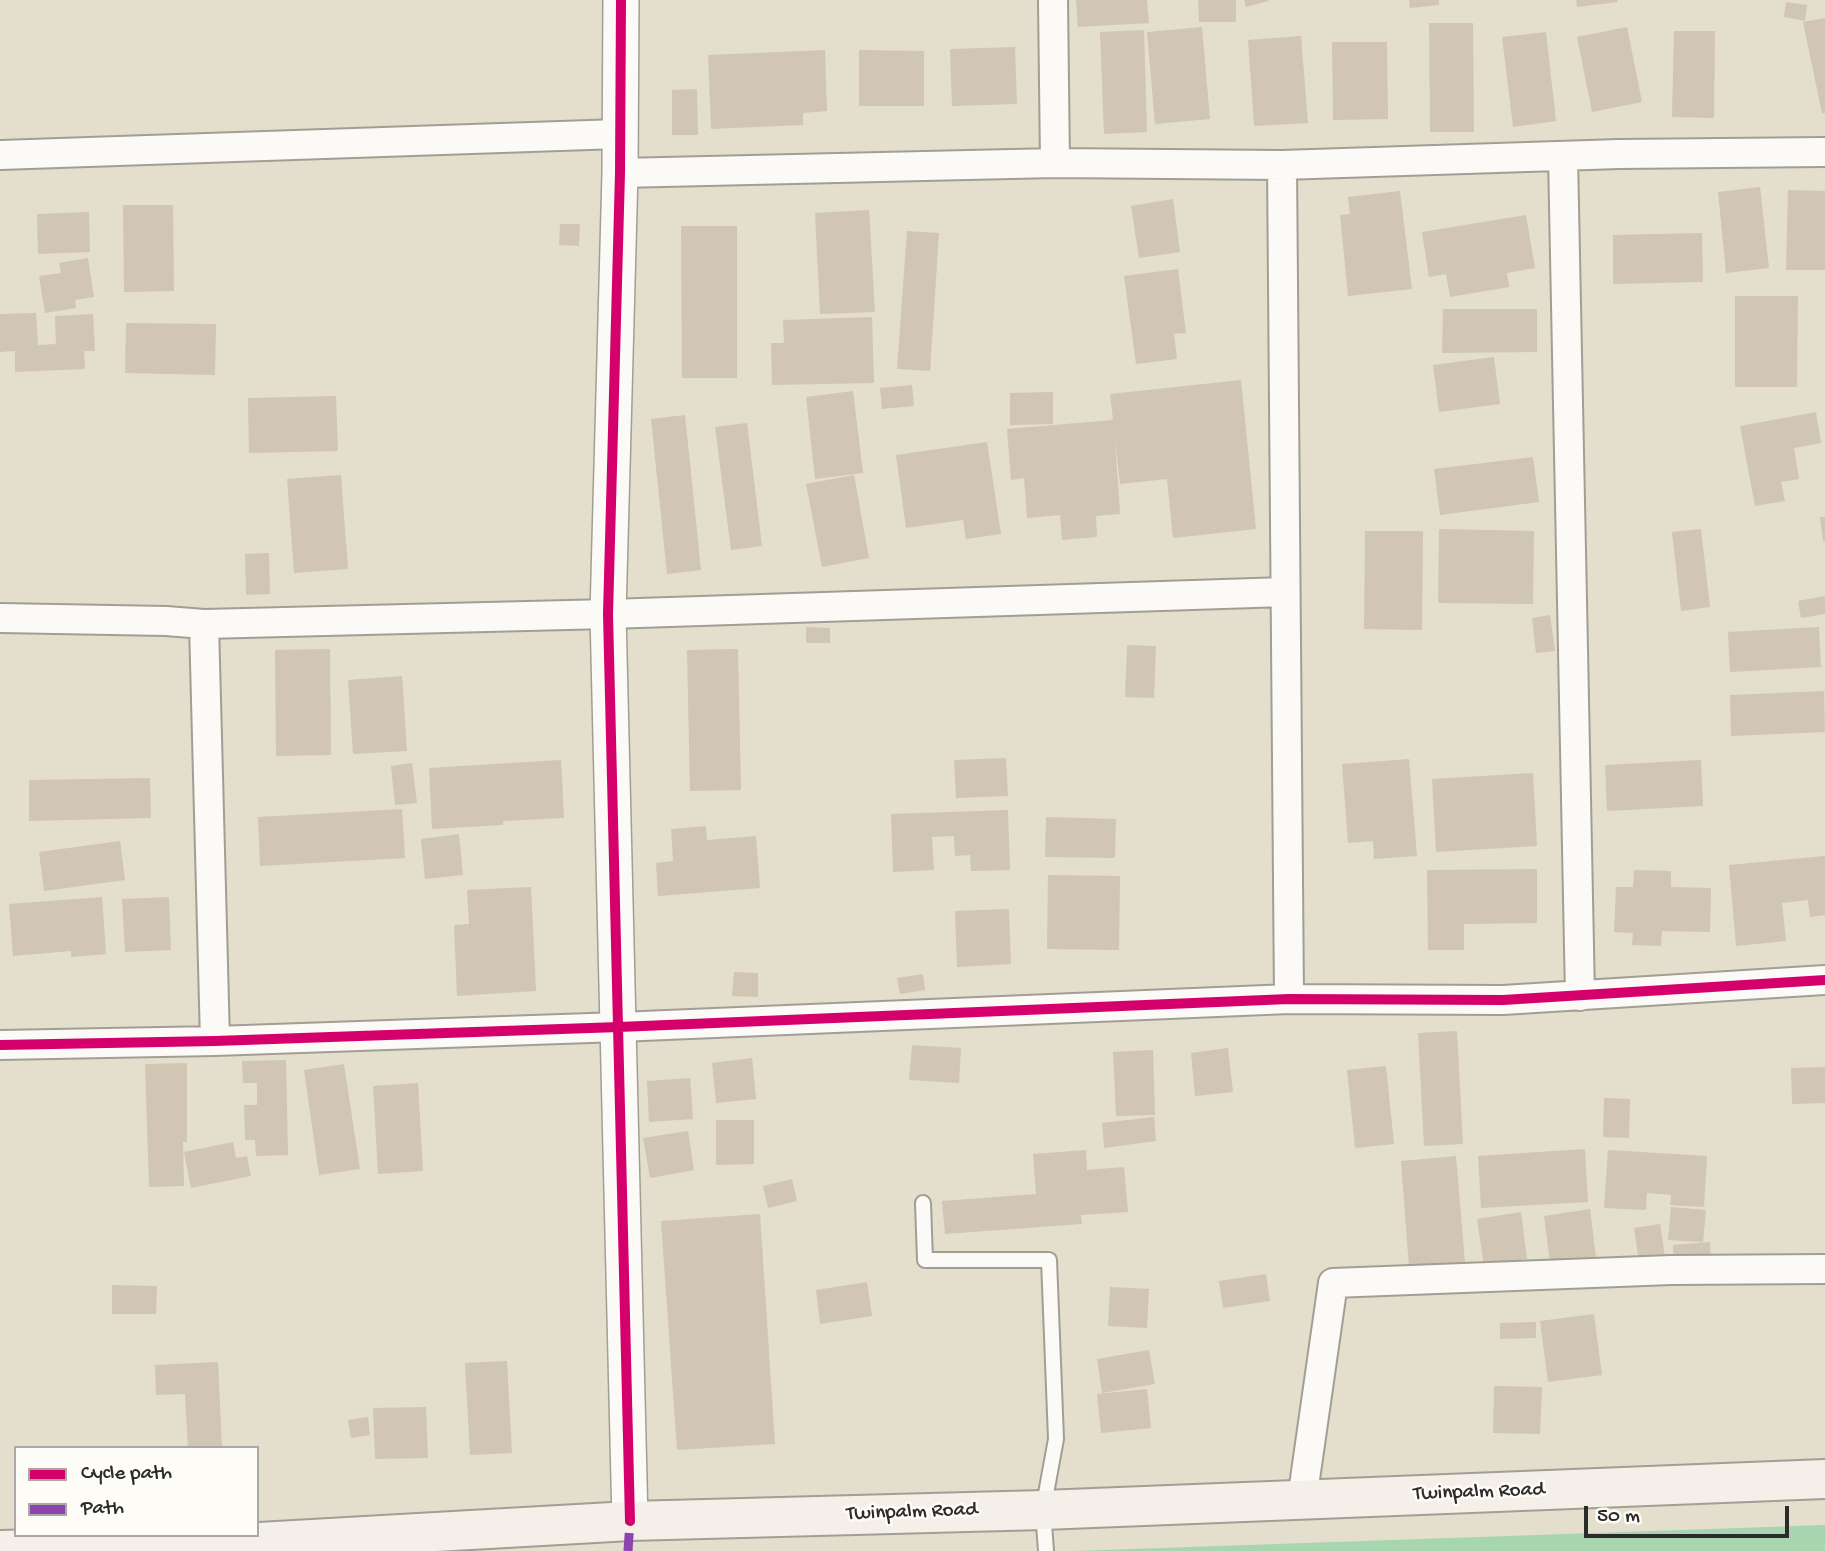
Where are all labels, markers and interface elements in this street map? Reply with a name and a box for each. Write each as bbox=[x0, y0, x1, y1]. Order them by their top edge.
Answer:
legend bbox=[14, 1446, 259, 1537]
text: Cycle path bbox=[81, 1462, 172, 1487]
street label: Twinpalm Road bbox=[1413, 1478, 1545, 1508]
scale bar bbox=[1587, 1492, 1792, 1536]
text: Path bbox=[81, 1497, 124, 1522]
street label: Twinpalm Road bbox=[846, 1498, 978, 1528]
text: 50 m bbox=[1597, 1505, 1640, 1530]

